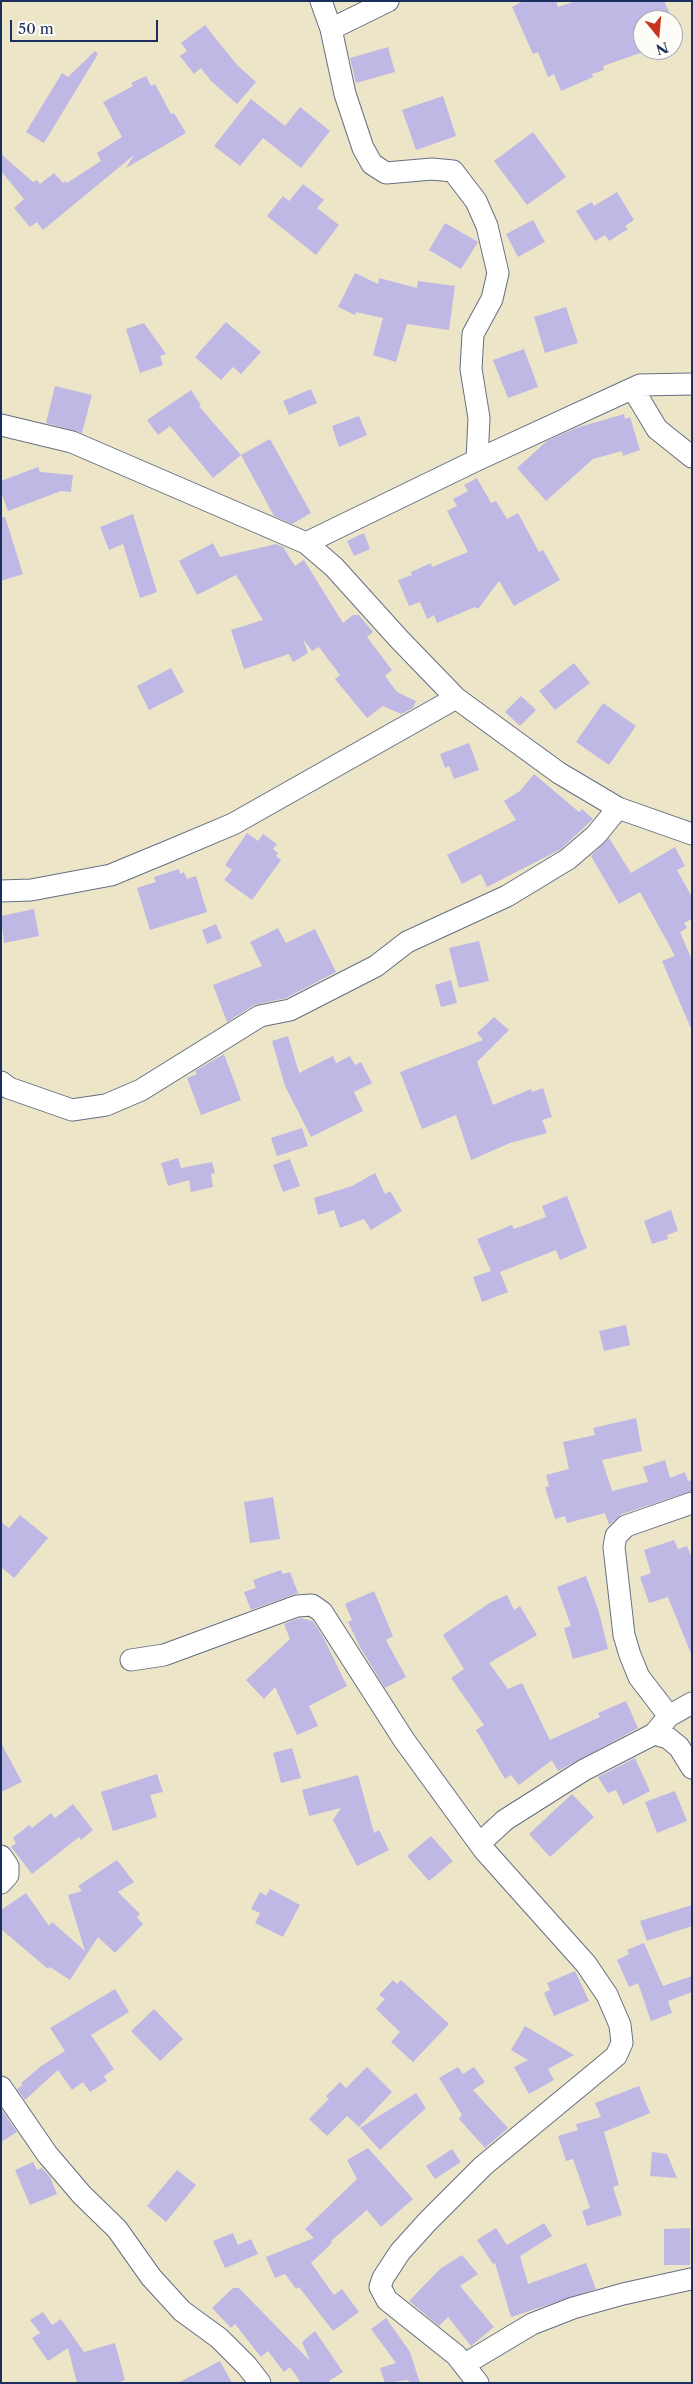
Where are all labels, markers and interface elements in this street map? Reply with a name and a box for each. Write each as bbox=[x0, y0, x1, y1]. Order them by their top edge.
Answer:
scale bar bbox=[12, 10, 160, 42]
north arrow bbox=[633, 10, 683, 60]
text: 50 m bbox=[18, 19, 54, 38]
text: N bbox=[654, 38, 671, 59]

